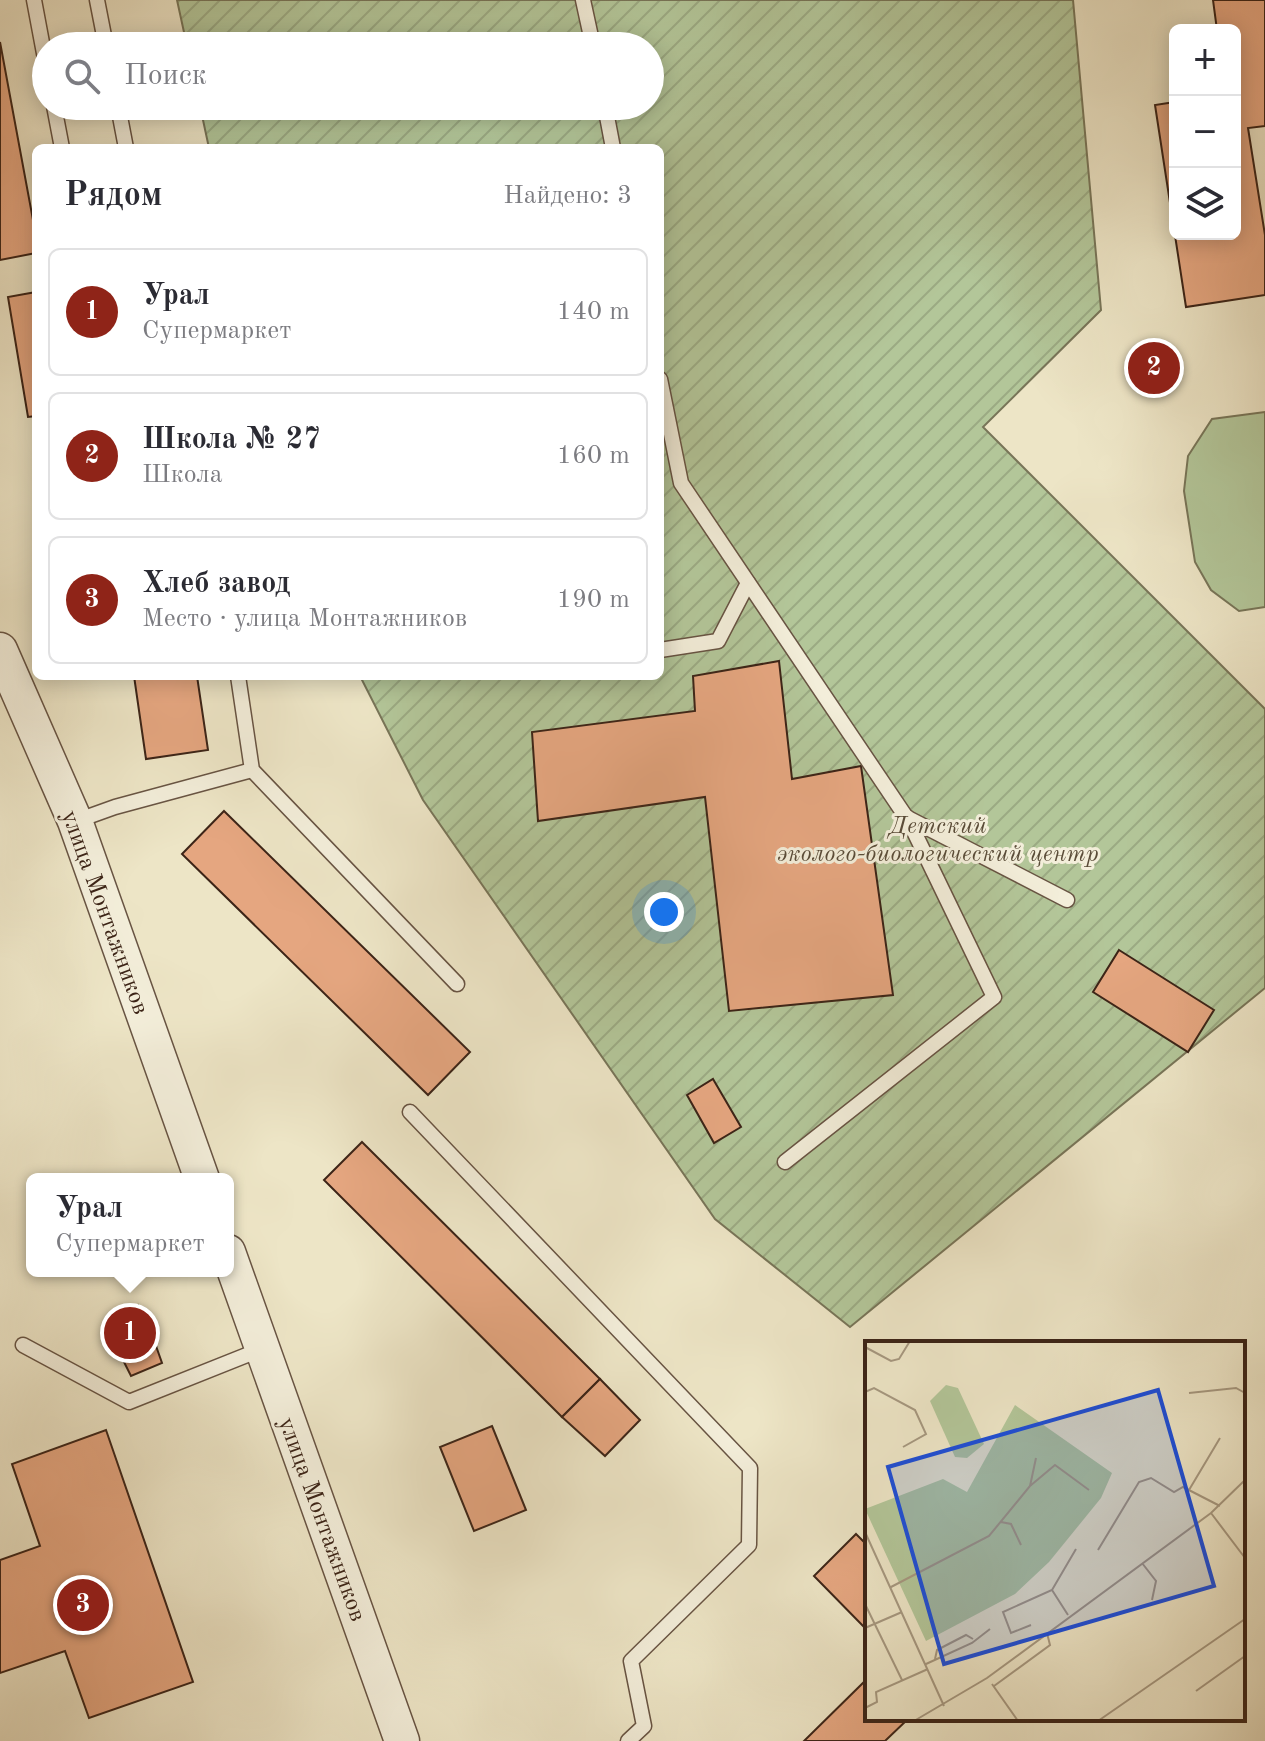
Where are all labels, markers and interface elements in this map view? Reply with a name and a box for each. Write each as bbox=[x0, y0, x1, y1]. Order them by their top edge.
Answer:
map controls bbox=[1169, 24, 1241, 240]
button: + bbox=[1169, 24, 1241, 96]
search box bbox=[32, 32, 664, 120]
icon: search bbox=[60, 54, 104, 98]
text: Поиск bbox=[124, 61, 207, 91]
button: − bbox=[1169, 96, 1241, 168]
button: layers bbox=[1169, 168, 1241, 240]
text: Рядом bbox=[64, 179, 163, 213]
text: Найдено: 3 bbox=[503, 183, 632, 209]
text: Урал bbox=[142, 281, 210, 311]
text: 1 bbox=[84, 299, 100, 325]
text: 140 m bbox=[557, 299, 630, 325]
text: Супермаркет bbox=[142, 318, 291, 344]
pin: 2 bbox=[1128, 338, 1180, 398]
text: Школа № 27 bbox=[142, 425, 321, 455]
text: 2 bbox=[84, 443, 100, 469]
text: 160 m bbox=[557, 443, 630, 469]
text: Школа bbox=[142, 462, 223, 488]
text: Хлеб завод bbox=[142, 569, 291, 599]
text: 3 bbox=[84, 587, 100, 613]
text: 190 m bbox=[557, 587, 630, 613]
text: Место · улица Монтажников bbox=[142, 606, 467, 632]
street label: улица Монтажников bbox=[56, 807, 152, 1018]
park label: Детский эколого-биологический центр bbox=[777, 815, 1099, 867]
your location bbox=[644, 892, 684, 932]
popup bbox=[26, 1173, 234, 1277]
text: Урал bbox=[55, 1194, 123, 1224]
text: Супермаркет bbox=[55, 1231, 205, 1257]
pin: 1 bbox=[104, 1303, 156, 1363]
inset map bbox=[865, 1341, 1245, 1721]
street label: улица Монтажников bbox=[273, 1414, 369, 1625]
pin: 3 bbox=[57, 1575, 109, 1635]

